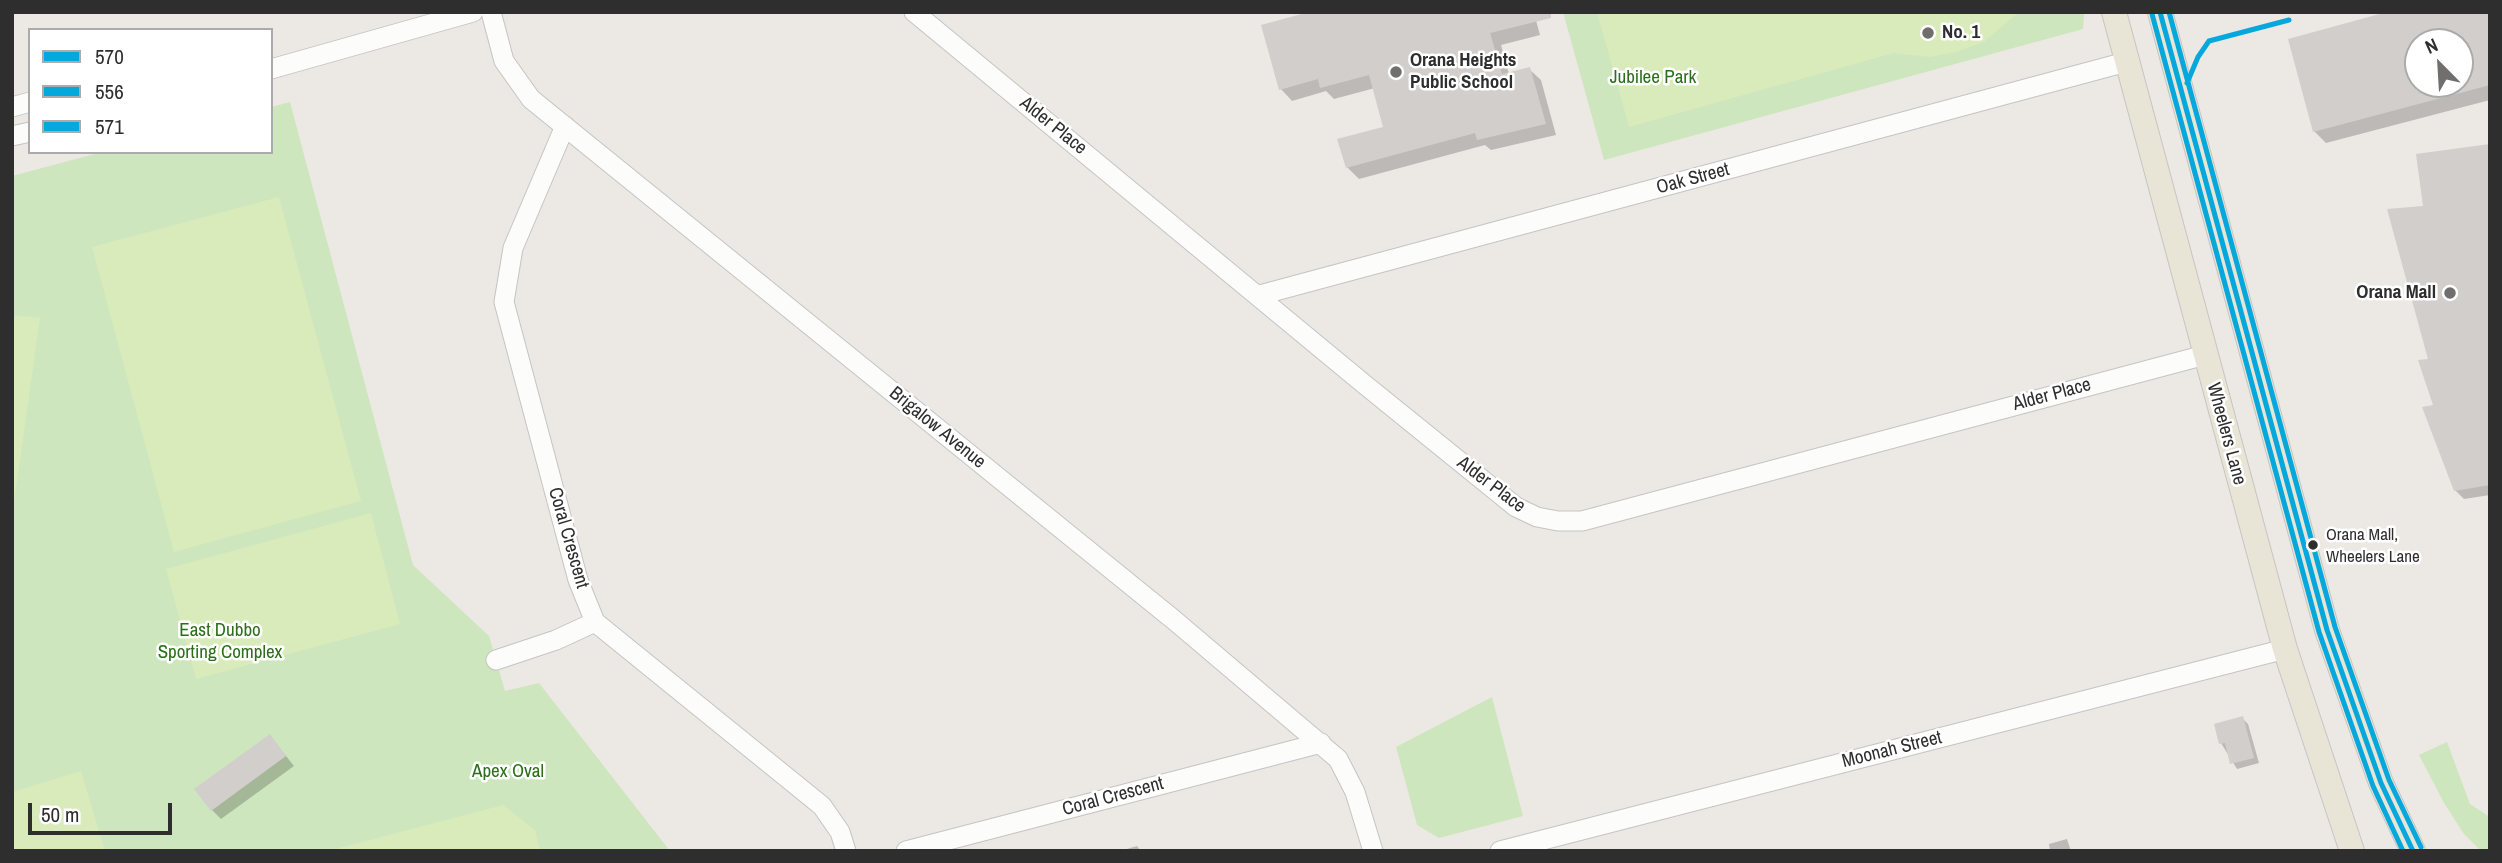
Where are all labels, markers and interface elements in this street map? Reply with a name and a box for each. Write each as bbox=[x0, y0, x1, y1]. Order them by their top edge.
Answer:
place label: No. 1 bbox=[1942, 22, 1980, 44]
marker: No. 1 bbox=[1920, 25, 1936, 41]
legend bbox=[28, 28, 273, 154]
north arrow bbox=[2404, 28, 2474, 98]
text: N bbox=[2421, 31, 2442, 60]
text: 570 bbox=[95, 42, 124, 71]
place label: Orana Heights Public School bbox=[1410, 50, 1516, 94]
marker: Orana Heights Public School bbox=[1388, 64, 1404, 80]
park label: Jubilee Park bbox=[1610, 67, 1696, 89]
text: 556 bbox=[95, 77, 124, 106]
street label: Alder Place bbox=[1015, 92, 1091, 160]
text: 571 bbox=[95, 112, 124, 141]
street label: Oak Street bbox=[1654, 158, 1732, 200]
place label: Orana Mall bbox=[2356, 282, 2436, 304]
marker: Orana Mall bbox=[2442, 285, 2458, 301]
street label: Alder Place bbox=[2011, 374, 2093, 416]
street label: Wheelers Lane bbox=[2201, 380, 2251, 488]
street label: Brigalow Avenue bbox=[884, 382, 990, 474]
street label: Alder Place bbox=[1452, 452, 1530, 518]
street label: Coral Crescent bbox=[543, 485, 593, 591]
place label: Orana Mall, Wheelers Lane bbox=[2326, 525, 2420, 565]
marker: Orana Mall, Wheelers Lane bbox=[2306, 538, 2320, 552]
park label: East Dubbo Sporting Complex bbox=[158, 620, 282, 664]
street label: Moonah Street bbox=[1840, 727, 1944, 773]
park label: Apex Oval bbox=[472, 761, 544, 783]
street label: Coral Crescent bbox=[1060, 773, 1166, 821]
scale bar bbox=[32, 790, 175, 834]
text: 50 m bbox=[41, 800, 79, 829]

